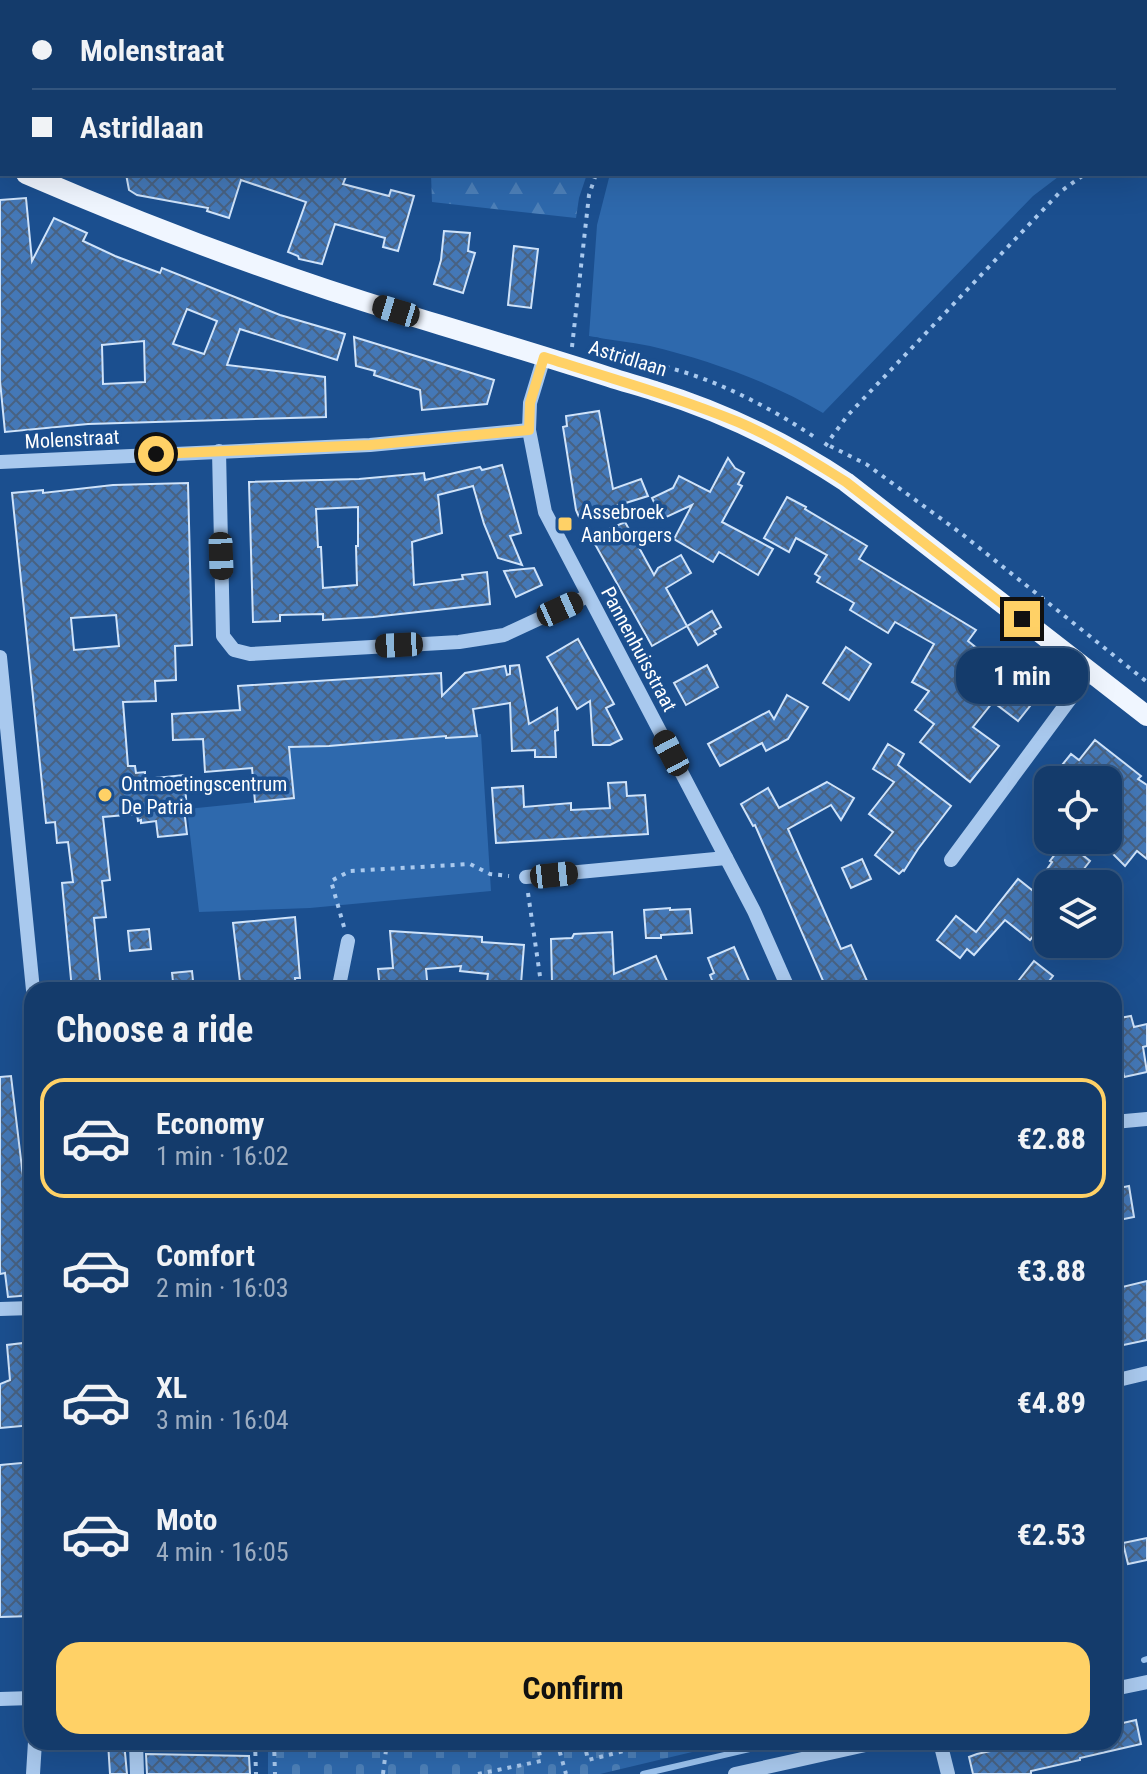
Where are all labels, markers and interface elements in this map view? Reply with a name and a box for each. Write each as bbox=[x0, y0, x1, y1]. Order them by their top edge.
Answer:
text: Molenstraat bbox=[80, 33, 224, 68]
text: Astridlaan bbox=[80, 110, 204, 145]
car bbox=[370, 293, 422, 329]
street label: Astridlaan bbox=[586, 335, 670, 381]
street label: Molenstraat bbox=[24, 425, 120, 453]
route start bbox=[138, 436, 174, 472]
place label: Assebroek Aanborgers bbox=[581, 500, 672, 547]
marker: Assebroek Aanborgers bbox=[556, 515, 574, 533]
car bbox=[208, 532, 234, 580]
street label: Pannenhuisstraat bbox=[596, 583, 682, 716]
car bbox=[533, 588, 587, 630]
route end bbox=[1004, 601, 1040, 637]
car bbox=[374, 632, 424, 658]
callout: 1 min bbox=[956, 647, 1088, 703]
text: 1 min bbox=[993, 661, 1051, 691]
car bbox=[649, 726, 693, 780]
map controls bbox=[1034, 766, 1122, 958]
button: locate bbox=[1034, 766, 1122, 854]
place label: Ontmoetingscentrum De Patria bbox=[121, 772, 287, 819]
marker: Ontmoetingscentrum De Patria bbox=[96, 786, 114, 804]
car bbox=[529, 861, 579, 889]
button: layers bbox=[1034, 870, 1122, 958]
text: Choose a ride bbox=[56, 1009, 253, 1051]
icon: car bbox=[60, 1102, 132, 1174]
text: Economy bbox=[156, 1106, 264, 1141]
text: €2.88 bbox=[1017, 1121, 1086, 1156]
text: 1 min · 16:02 bbox=[156, 1141, 289, 1171]
icon: car bbox=[60, 1234, 132, 1306]
text: Comfort bbox=[156, 1238, 255, 1273]
text: €3.88 bbox=[1017, 1253, 1086, 1288]
text: 2 min · 16:03 bbox=[156, 1273, 289, 1303]
icon: car bbox=[60, 1366, 132, 1438]
text: XL bbox=[156, 1370, 187, 1405]
text: €4.89 bbox=[1017, 1385, 1086, 1420]
text: 3 min · 16:04 bbox=[156, 1405, 289, 1435]
icon: car bbox=[60, 1498, 132, 1570]
text: Moto bbox=[156, 1502, 217, 1537]
text: €2.53 bbox=[1017, 1517, 1086, 1552]
text: 4 min · 16:05 bbox=[156, 1537, 289, 1567]
button: Confirm bbox=[56, 1642, 1090, 1734]

